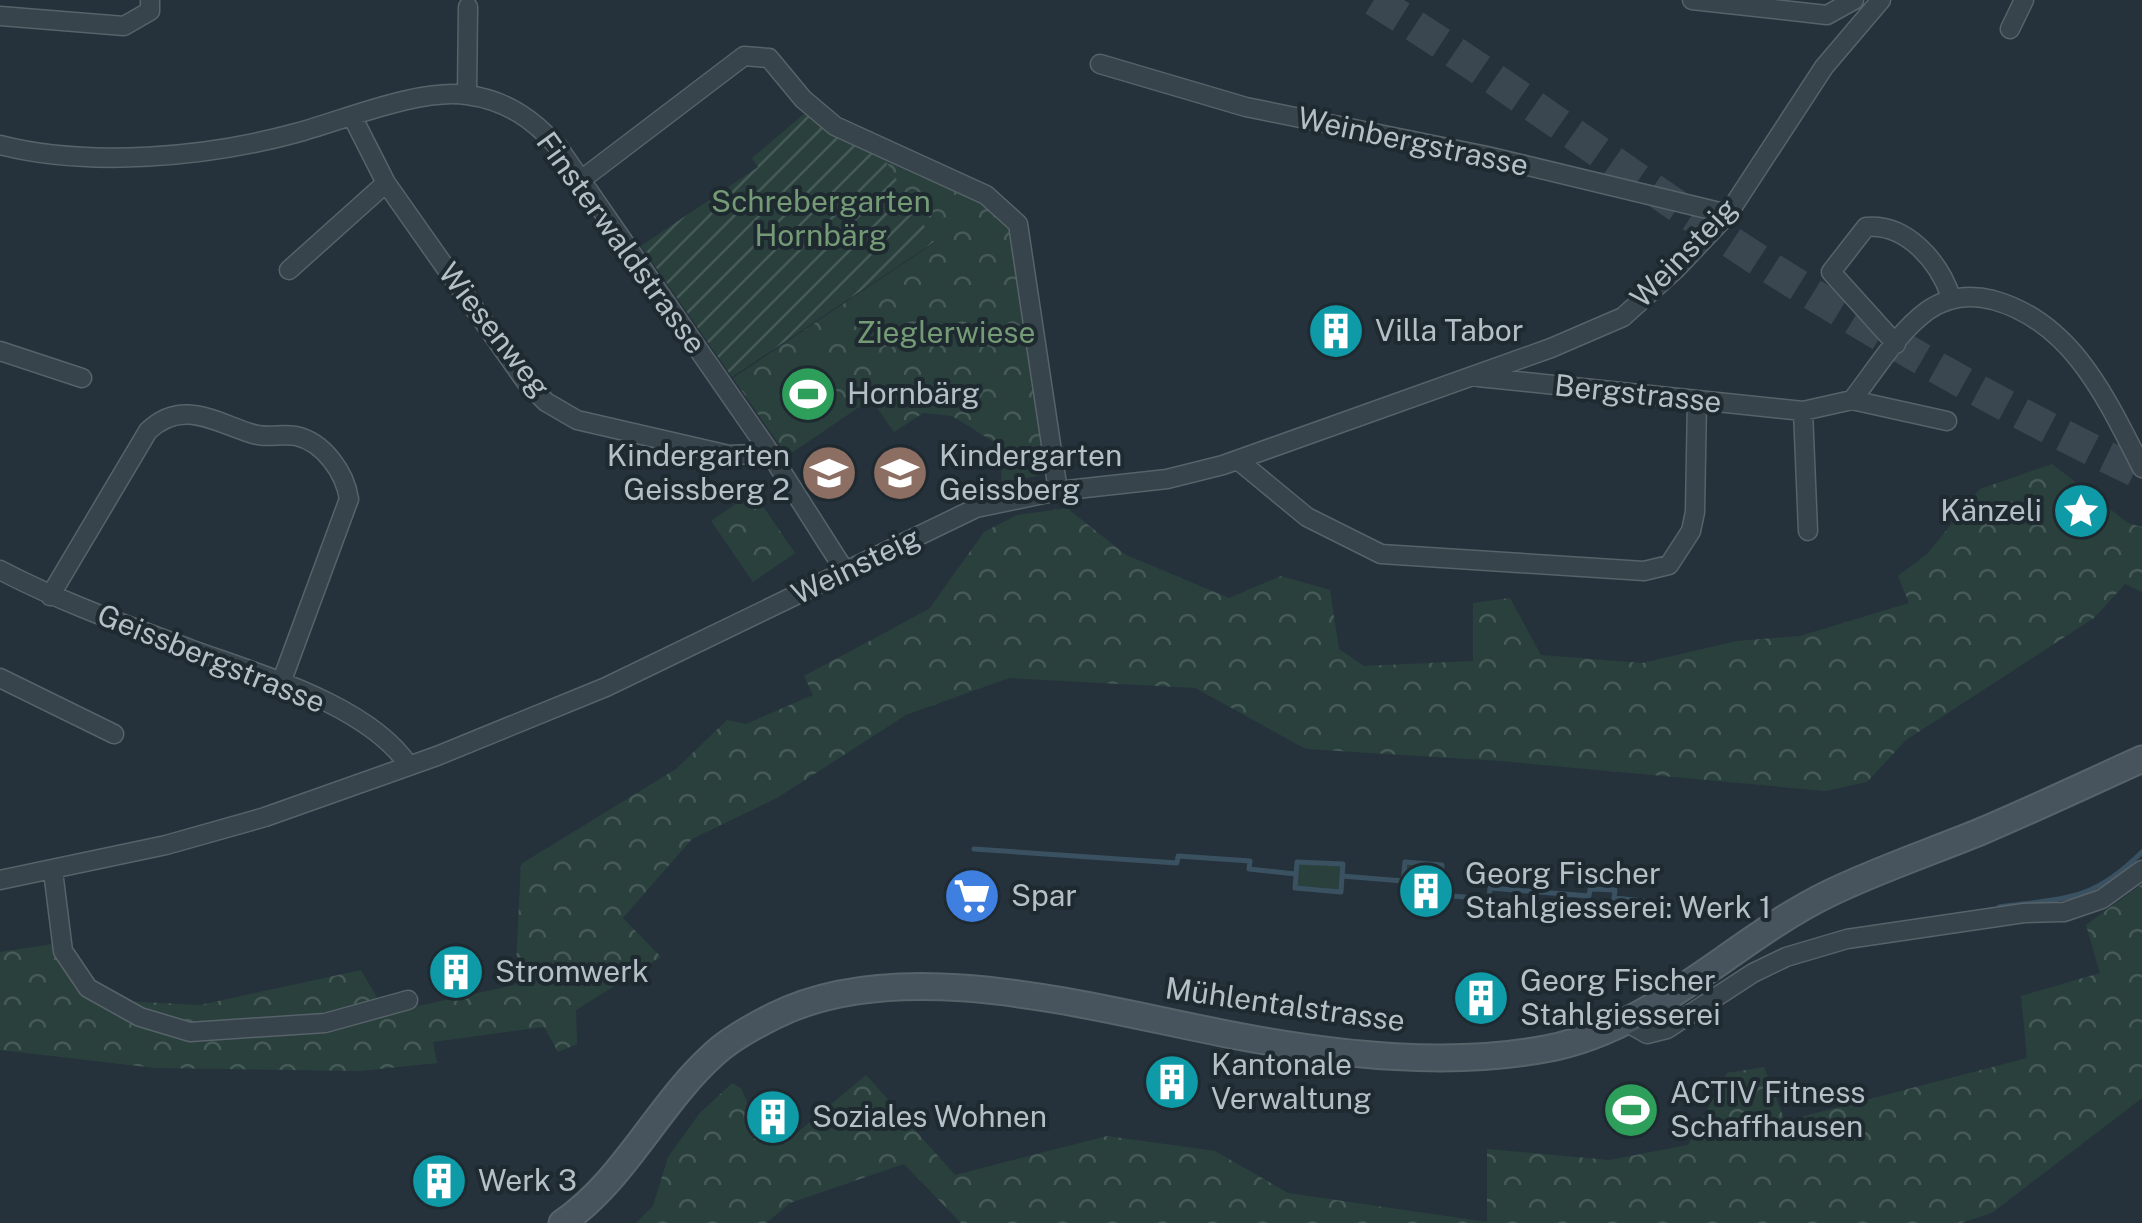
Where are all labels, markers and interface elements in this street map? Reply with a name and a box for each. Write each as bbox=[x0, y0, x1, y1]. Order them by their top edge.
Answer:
street label: Weinbergstrasse bbox=[1295, 99, 1532, 183]
street label: Finsterwaldstrasse bbox=[529, 125, 714, 360]
park label: Schrebergarten Hornbärg bbox=[711, 183, 931, 253]
street label: Weinsteig bbox=[1622, 190, 1744, 315]
street label: Wiesenweg bbox=[431, 255, 558, 404]
building icon: Villa Tabor bbox=[1306, 301, 1366, 361]
place label: Villa Tabor bbox=[1375, 312, 1523, 348]
park label: Zieglerwiese bbox=[857, 314, 1035, 350]
sports icon: Hornbärg bbox=[778, 364, 838, 424]
street label: Bergstrasse bbox=[1553, 366, 1724, 420]
place label: Hornbärg bbox=[847, 375, 980, 411]
place label: Kindergarten Geissberg 2 bbox=[607, 437, 790, 507]
place label: Kindergarten Geissberg bbox=[939, 437, 1122, 507]
school or university icon: Kindergarten Geissberg 2 bbox=[799, 443, 859, 503]
school or university icon: Kindergarten Geissberg bbox=[870, 443, 930, 503]
place icon: Känzeli bbox=[2051, 481, 2111, 541]
place label: Känzeli bbox=[1940, 492, 2042, 528]
street label: Weinsteig bbox=[786, 519, 926, 612]
street label: Geissbergstrasse bbox=[92, 596, 331, 720]
place label: Georg Fischer Stahlgiesserei: Werk 1 bbox=[1465, 855, 1771, 925]
building icon: Georg Fischer Stahlgiesserei: Werk 1 bbox=[1396, 861, 1456, 921]
supermarket icon: Spar bbox=[942, 866, 1002, 926]
place label: Spar bbox=[1011, 877, 1077, 913]
building icon: Stromwerk bbox=[426, 942, 486, 1002]
place label: Stromwerk bbox=[495, 953, 649, 989]
place label: Georg Fischer Stahlgiesserei bbox=[1520, 962, 1721, 1032]
building icon: Georg Fischer Stahlgiesserei bbox=[1451, 968, 1511, 1028]
street label: Mühlentalstrasse bbox=[1163, 969, 1407, 1039]
place label: Kantonale Verwaltung bbox=[1211, 1046, 1372, 1116]
building icon: Kantonale Verwaltung bbox=[1142, 1052, 1202, 1112]
place label: ACTIV Fitness Schaffhausen bbox=[1670, 1074, 1866, 1144]
sports icon: ACTIV Fitness Schaffhausen bbox=[1601, 1080, 1661, 1140]
building icon: Soziales Wohnen bbox=[743, 1087, 803, 1147]
place label: Soziales Wohnen bbox=[812, 1098, 1047, 1134]
building icon: Werk 3 bbox=[409, 1151, 469, 1211]
place label: Werk 3 bbox=[478, 1162, 577, 1198]

